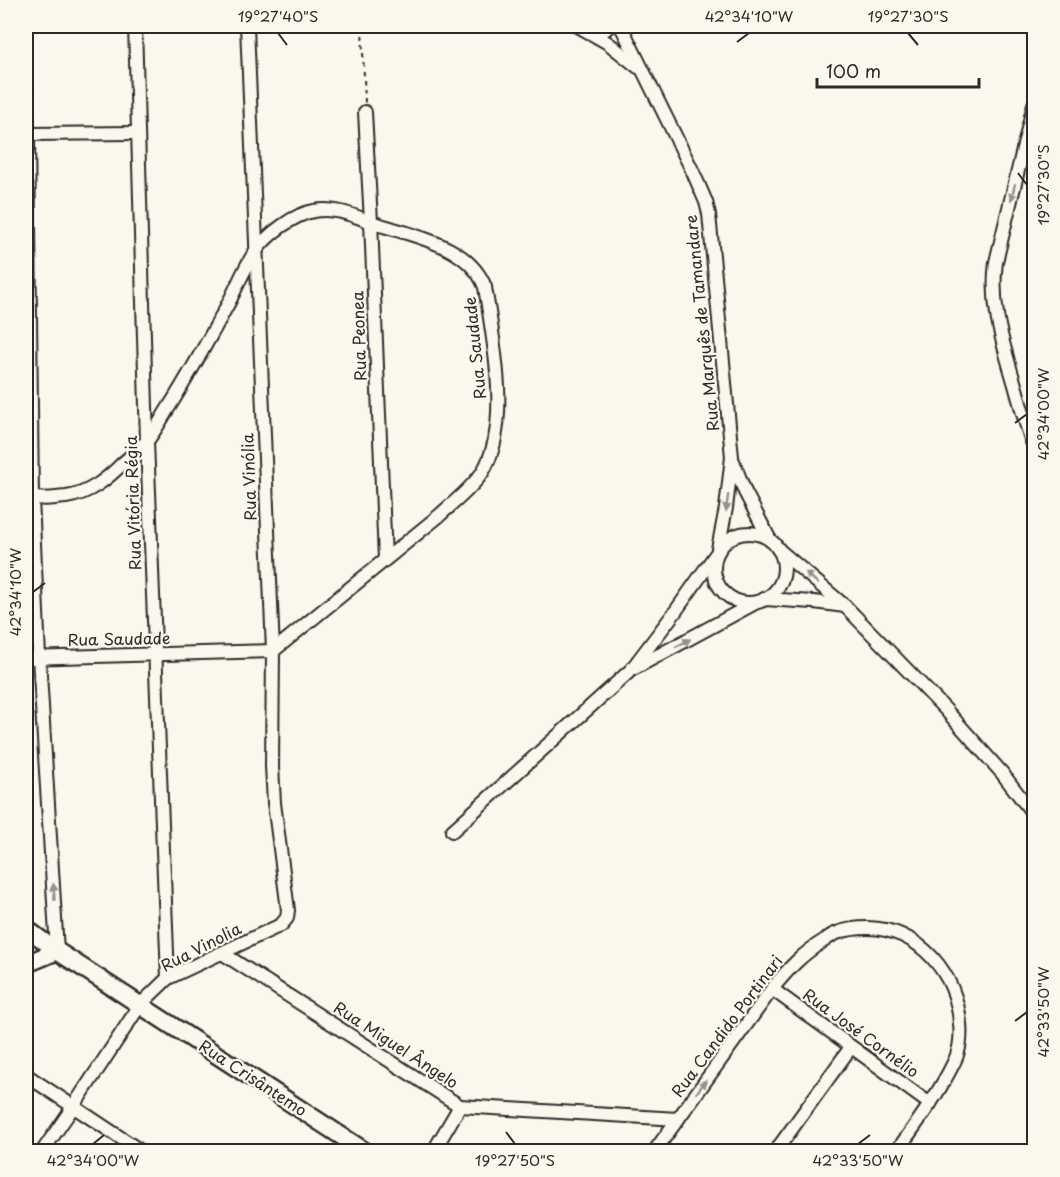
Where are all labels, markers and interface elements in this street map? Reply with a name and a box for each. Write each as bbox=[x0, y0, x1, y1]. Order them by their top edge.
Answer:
text: 19°27'40"S bbox=[238, 4, 318, 27]
text: 42°34'10"W bbox=[705, 4, 794, 27]
text: 19°27'30"S bbox=[867, 4, 949, 27]
scale bar bbox=[817, 51, 979, 89]
text: 100 m bbox=[826, 57, 881, 84]
text: 19°27'30"S bbox=[1031, 144, 1054, 226]
one-way arrow bbox=[1007, 183, 1017, 201]
street label: Rua Marquês de Tamandare bbox=[678, 214, 724, 433]
street label: Rua Peonea bbox=[344, 291, 372, 381]
street label: Rua Saudade bbox=[457, 296, 491, 400]
text: 42°34'00"W bbox=[1031, 367, 1054, 460]
street label: Rua Vinólia bbox=[234, 433, 262, 521]
street label: Rua Vitória Régia bbox=[118, 435, 146, 571]
one-way arrow bbox=[722, 494, 731, 513]
text: 42°34'10"W bbox=[3, 547, 26, 636]
one-way arrow bbox=[806, 571, 820, 585]
street label: Rua Saudade bbox=[67, 625, 171, 651]
one-way arrow bbox=[675, 638, 692, 648]
one-way arrow bbox=[49, 883, 58, 902]
street label: Rua Vinolia bbox=[156, 916, 245, 977]
street label: Rua Candido Portinari bbox=[665, 949, 788, 1101]
text: 42°33'50"W bbox=[1031, 966, 1054, 1057]
street label: Rua José Cornélio bbox=[799, 982, 925, 1083]
street label: Rua Miguel Ângelo bbox=[329, 995, 464, 1094]
street label: Rua Crisântemo bbox=[195, 1033, 312, 1121]
one-way arrow bbox=[695, 1079, 707, 1095]
text: 42°34'00"W bbox=[47, 1148, 140, 1171]
text: 19°27'50"S bbox=[475, 1148, 555, 1171]
text: 42°33'50"W bbox=[813, 1148, 904, 1171]

